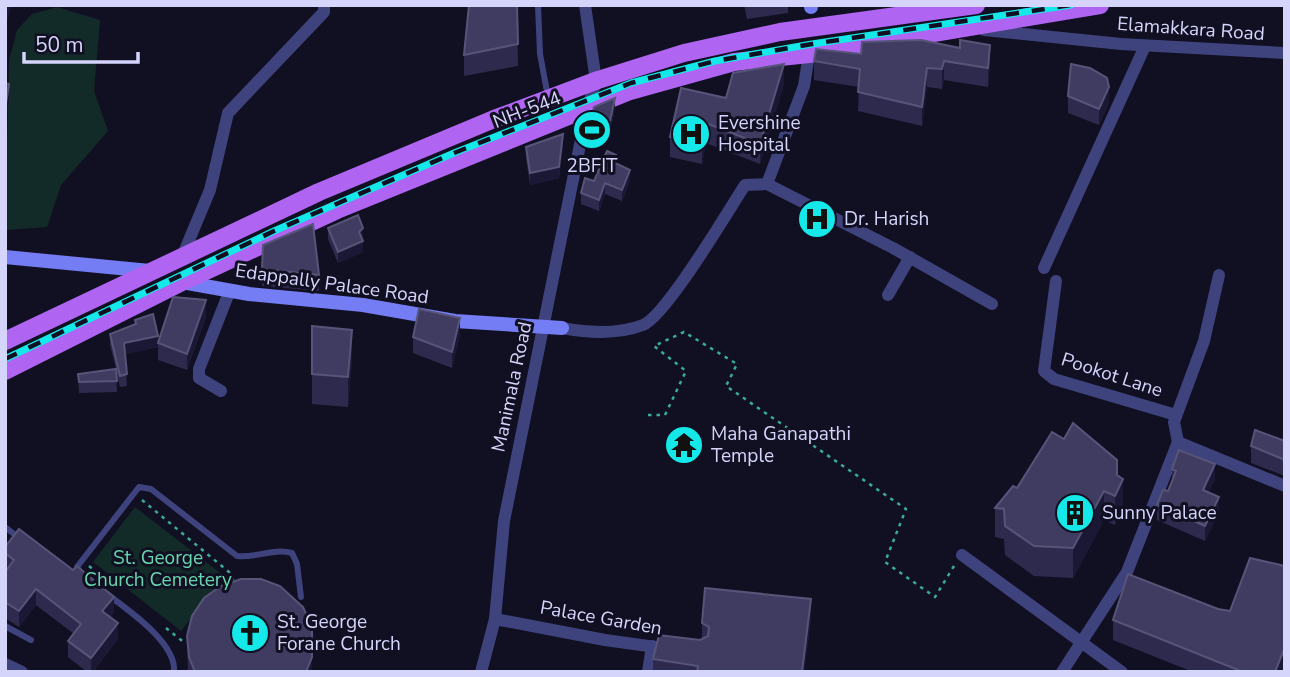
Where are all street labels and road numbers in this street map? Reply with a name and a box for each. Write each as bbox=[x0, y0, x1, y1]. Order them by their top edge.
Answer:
street label: Elamakkara Road bbox=[1116, 11, 1266, 47]
street label: NH-544 bbox=[489, 85, 565, 135]
street label: Edappally Palace Road bbox=[234, 258, 430, 310]
street label: Manimala Road bbox=[485, 319, 539, 455]
street label: Pookot Lane bbox=[1058, 346, 1166, 404]
street label: Palace Garden bbox=[538, 594, 664, 642]

